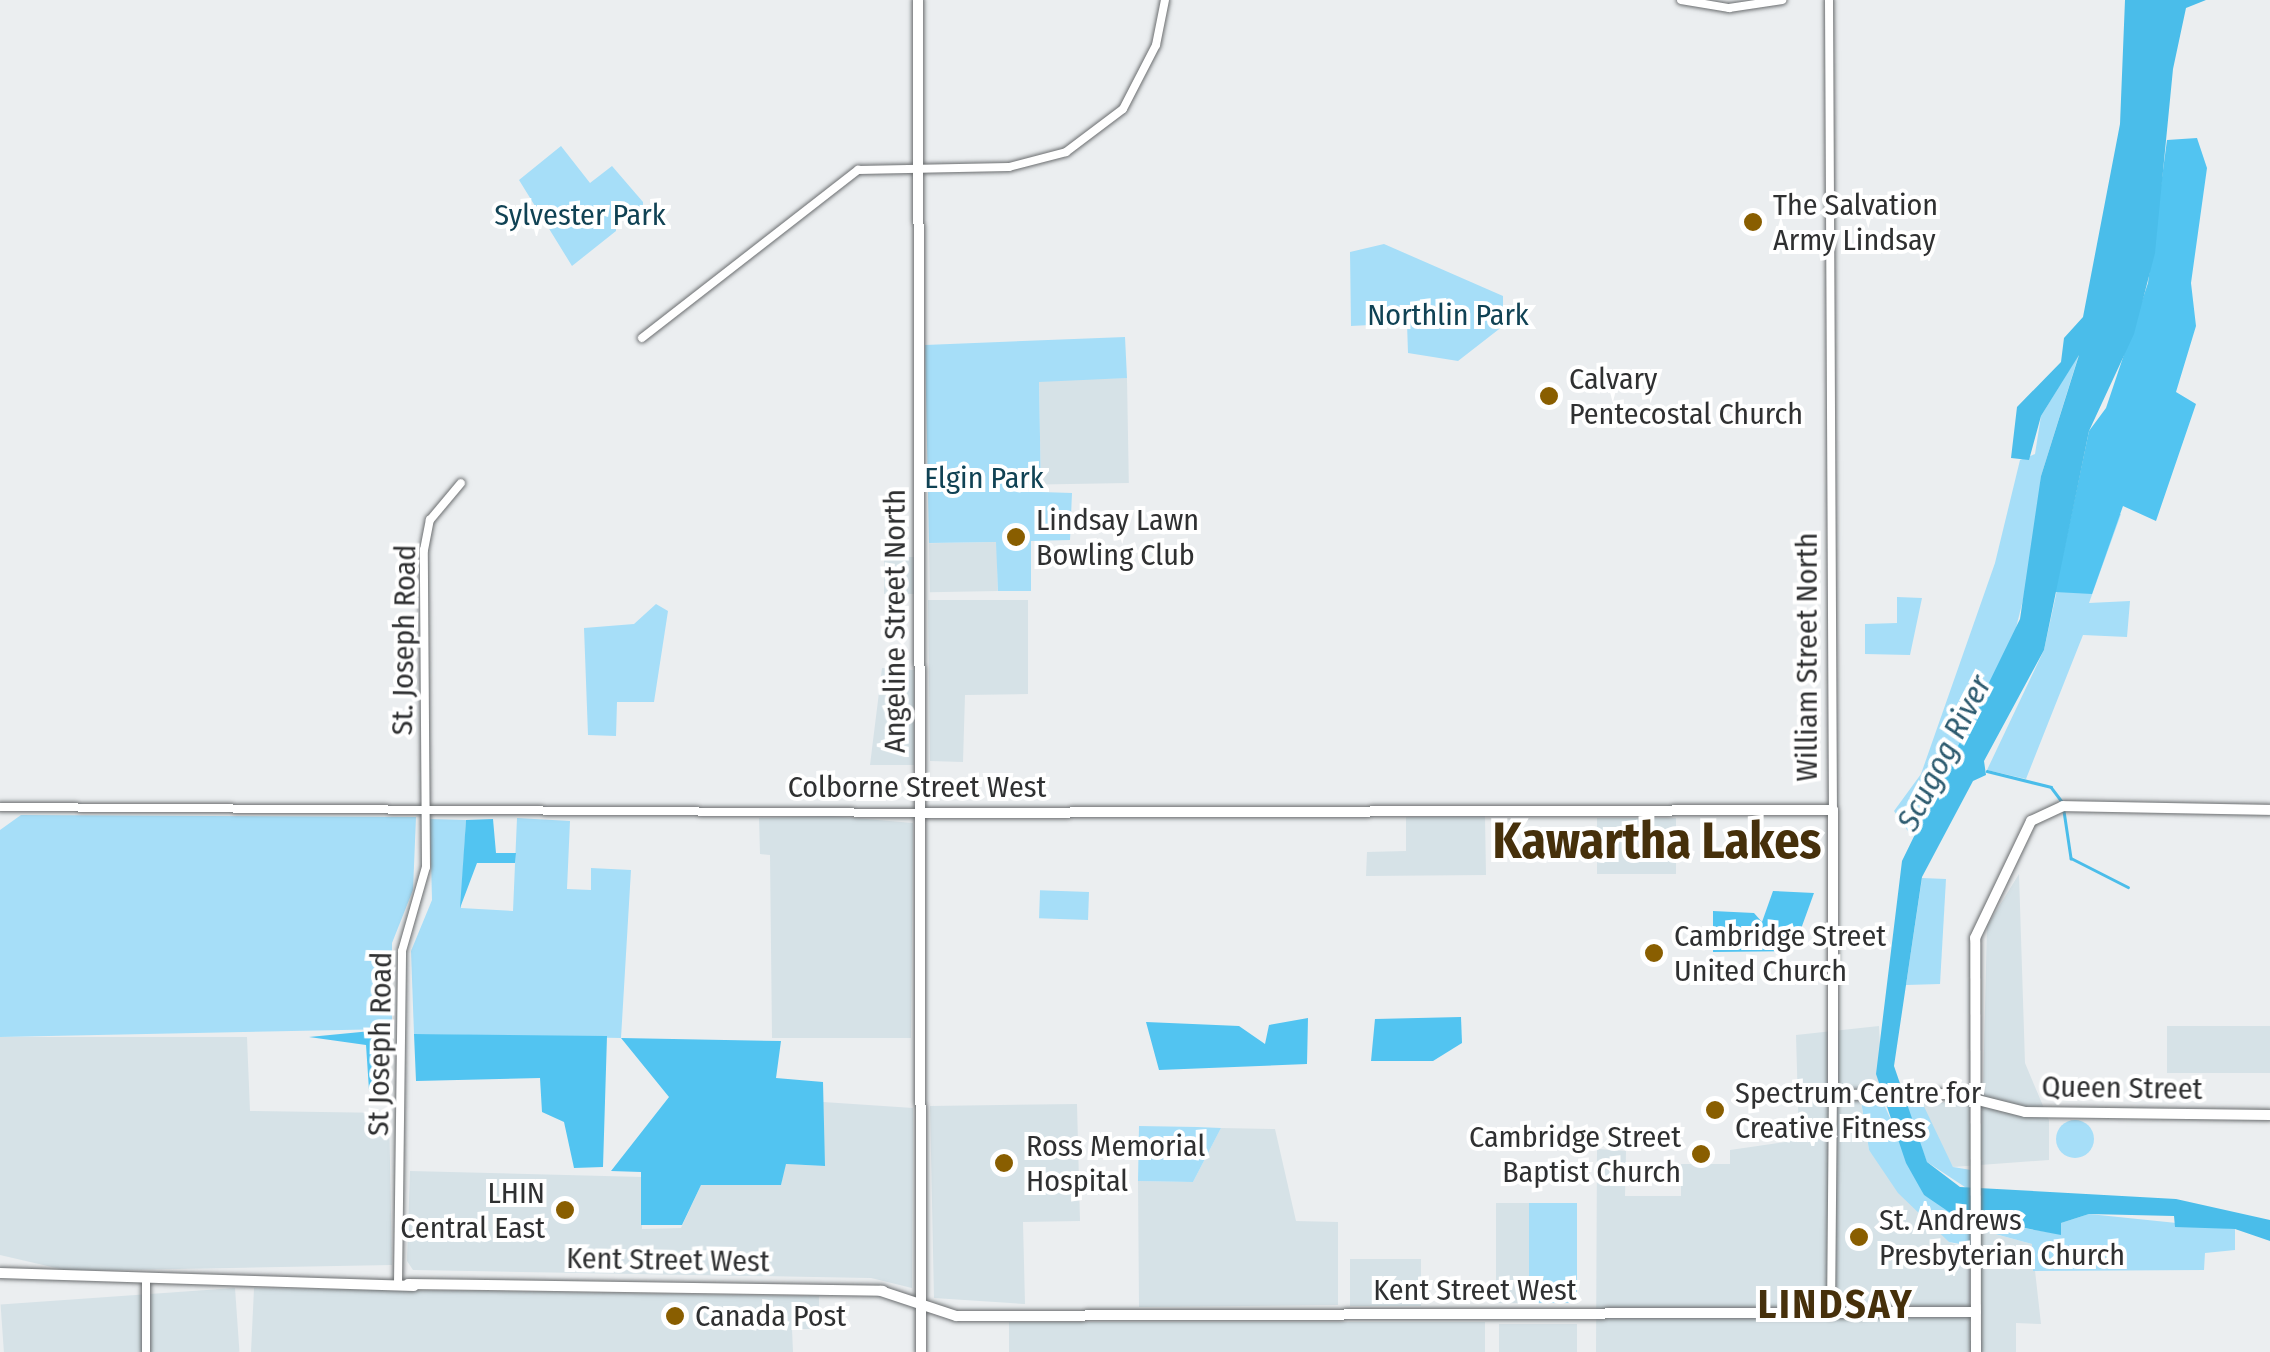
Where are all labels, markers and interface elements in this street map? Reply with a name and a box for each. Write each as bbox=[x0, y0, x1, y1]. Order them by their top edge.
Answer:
place label: The Salvation Army Lindsay bbox=[1773, 187, 1938, 258]
park label: Sylvester Park bbox=[494, 197, 666, 233]
marker: The Salvation Army Lindsay bbox=[1742, 211, 1764, 233]
park label: Northlin Park bbox=[1367, 297, 1529, 333]
place label: Calvary Pentecostal Church bbox=[1569, 361, 1803, 432]
marker: Calvary Pentecostal Church bbox=[1538, 385, 1560, 407]
park label: Elgin Park bbox=[924, 460, 1044, 496]
street label: Angeline Street North bbox=[877, 489, 913, 753]
place label: Lindsay Lawn Bowling Club bbox=[1036, 502, 1199, 572]
marker: Lindsay Lawn Bowling Club bbox=[1005, 526, 1027, 548]
street label: William Street North bbox=[1789, 532, 1825, 782]
street label: St. Joseph Road bbox=[384, 544, 424, 736]
water label: Scugog River bbox=[1889, 669, 1999, 837]
street label: Colborne Street West bbox=[788, 769, 1046, 805]
district label: Kawartha Lakes bbox=[1493, 812, 1821, 872]
place label: Cambridge Street United Church bbox=[1674, 918, 1886, 988]
marker: Cambridge Street United Church bbox=[1643, 942, 1665, 964]
street label: St Joseph Road bbox=[360, 952, 400, 1136]
street label: Queen Street bbox=[2041, 1069, 2203, 1107]
place label: Spectrum Centre for Creative Fitness bbox=[1735, 1075, 1981, 1146]
marker: Spectrum Centre for Creative Fitness bbox=[1704, 1099, 1726, 1121]
place label: Cambridge Street Baptist Church bbox=[1469, 1119, 1681, 1190]
place label: Ross Memorial Hospital bbox=[1026, 1128, 1205, 1198]
marker: Cambridge Street Baptist Church bbox=[1690, 1143, 1712, 1165]
marker: Ross Memorial Hospital bbox=[991, 1150, 1017, 1176]
place label: LHIN Central East bbox=[400, 1175, 545, 1246]
marker: LHIN Central East bbox=[554, 1199, 576, 1221]
place label: St. Andrews Presbyterian Church bbox=[1879, 1202, 2125, 1272]
marker: St. Andrews Presbyterian Church bbox=[1848, 1226, 1870, 1248]
street label: Kent Street West bbox=[566, 1240, 770, 1280]
street label: Kent Street West bbox=[1373, 1272, 1577, 1308]
district label: LINDSAY bbox=[1758, 1281, 1914, 1329]
place label: Canada Post bbox=[695, 1298, 846, 1334]
marker: Canada Post bbox=[664, 1305, 686, 1327]

